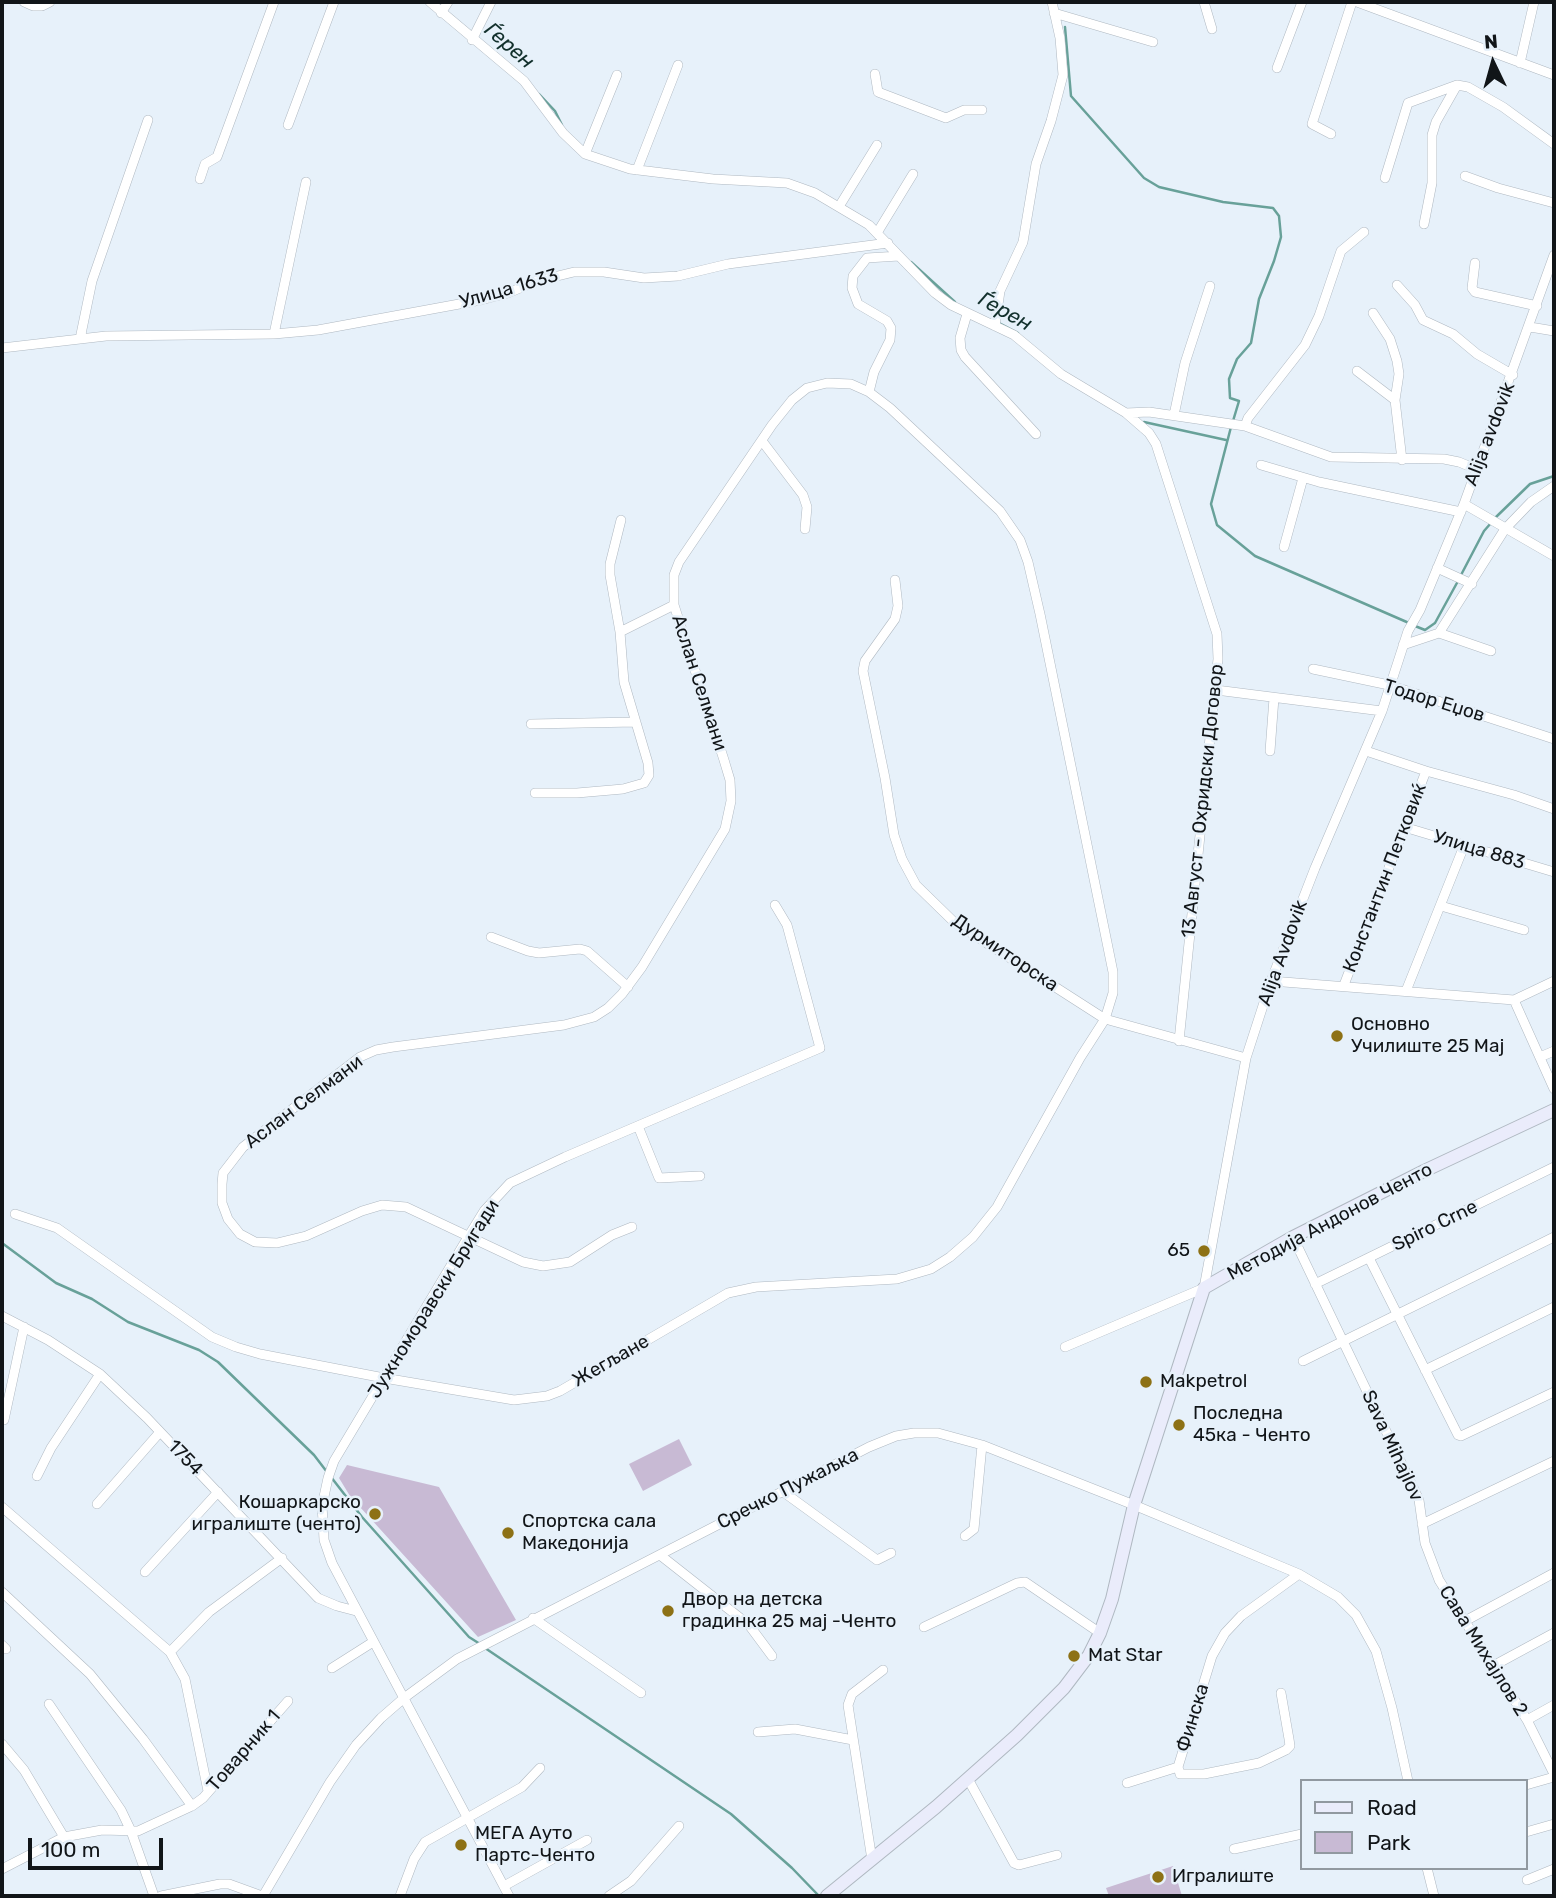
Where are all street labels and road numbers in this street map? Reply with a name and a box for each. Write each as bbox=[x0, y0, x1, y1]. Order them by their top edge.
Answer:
street label: Улица 1633 bbox=[457, 264, 561, 314]
street label: Alija avdovik bbox=[1460, 379, 1520, 489]
street label: Аслан Селмани bbox=[666, 612, 732, 754]
street label: 13 Август - Охридски Договор bbox=[1177, 663, 1229, 939]
street label: Тодор Еџов bbox=[1381, 675, 1487, 727]
street label: Константин Петковиќ bbox=[1338, 780, 1432, 976]
street label: Улица 883 bbox=[1430, 825, 1528, 875]
street label: Alija Avdovik bbox=[1253, 897, 1313, 1009]
street label: Дурмиторска bbox=[948, 909, 1062, 997]
street label: Аслан Селмани bbox=[241, 1050, 367, 1154]
street label: Методија Андонов Ченто bbox=[1224, 1158, 1436, 1286]
street label: Јужноморавски Бригади bbox=[363, 1195, 505, 1403]
street label: Spiro Crne bbox=[1388, 1196, 1482, 1256]
street label: Жегљане bbox=[569, 1330, 653, 1392]
street label: Sava Mihajlov bbox=[1356, 1387, 1428, 1505]
street label: 1754 bbox=[163, 1435, 207, 1481]
street label: Сречко Пужаљка bbox=[714, 1444, 862, 1534]
street label: Сава Михајлов 2 bbox=[1434, 1582, 1532, 1720]
street label: Финска bbox=[1172, 1681, 1214, 1755]
street label: Товарник 1 bbox=[202, 1706, 286, 1796]

